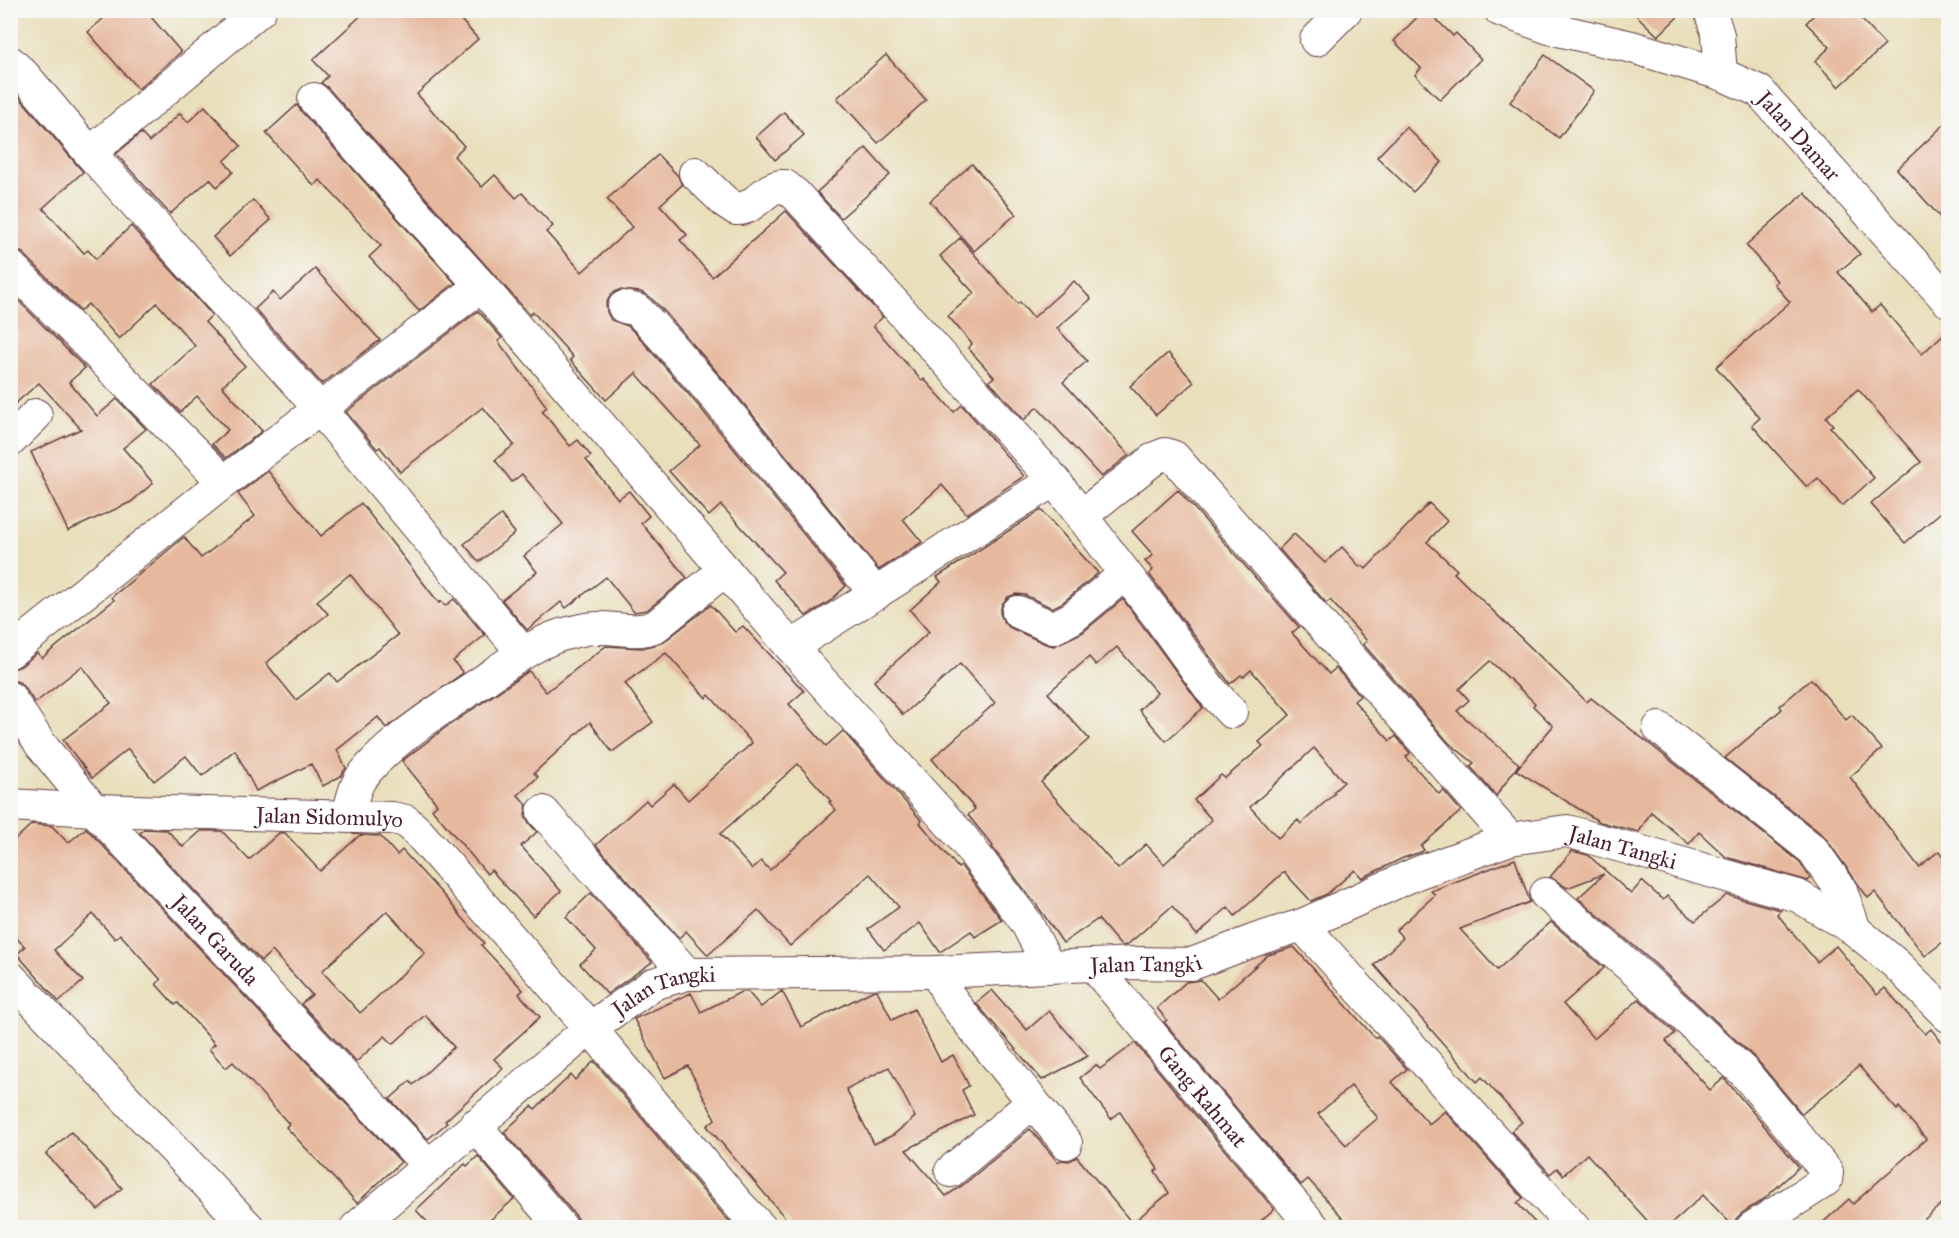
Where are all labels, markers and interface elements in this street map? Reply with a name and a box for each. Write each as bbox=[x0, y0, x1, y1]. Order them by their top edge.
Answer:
street label: Jalan Damar bbox=[1750, 84, 1847, 187]
street label: Jalan Sidomulyo bbox=[254, 801, 406, 834]
street label: Jalan Tangki bbox=[1564, 819, 1680, 875]
street label: Jalan Garuda bbox=[165, 887, 265, 992]
street label: Jalan Tangki bbox=[1088, 949, 1206, 979]
street label: Jalan Tangki bbox=[605, 961, 716, 1024]
street label: Gang Rahmat bbox=[1152, 1040, 1253, 1153]

